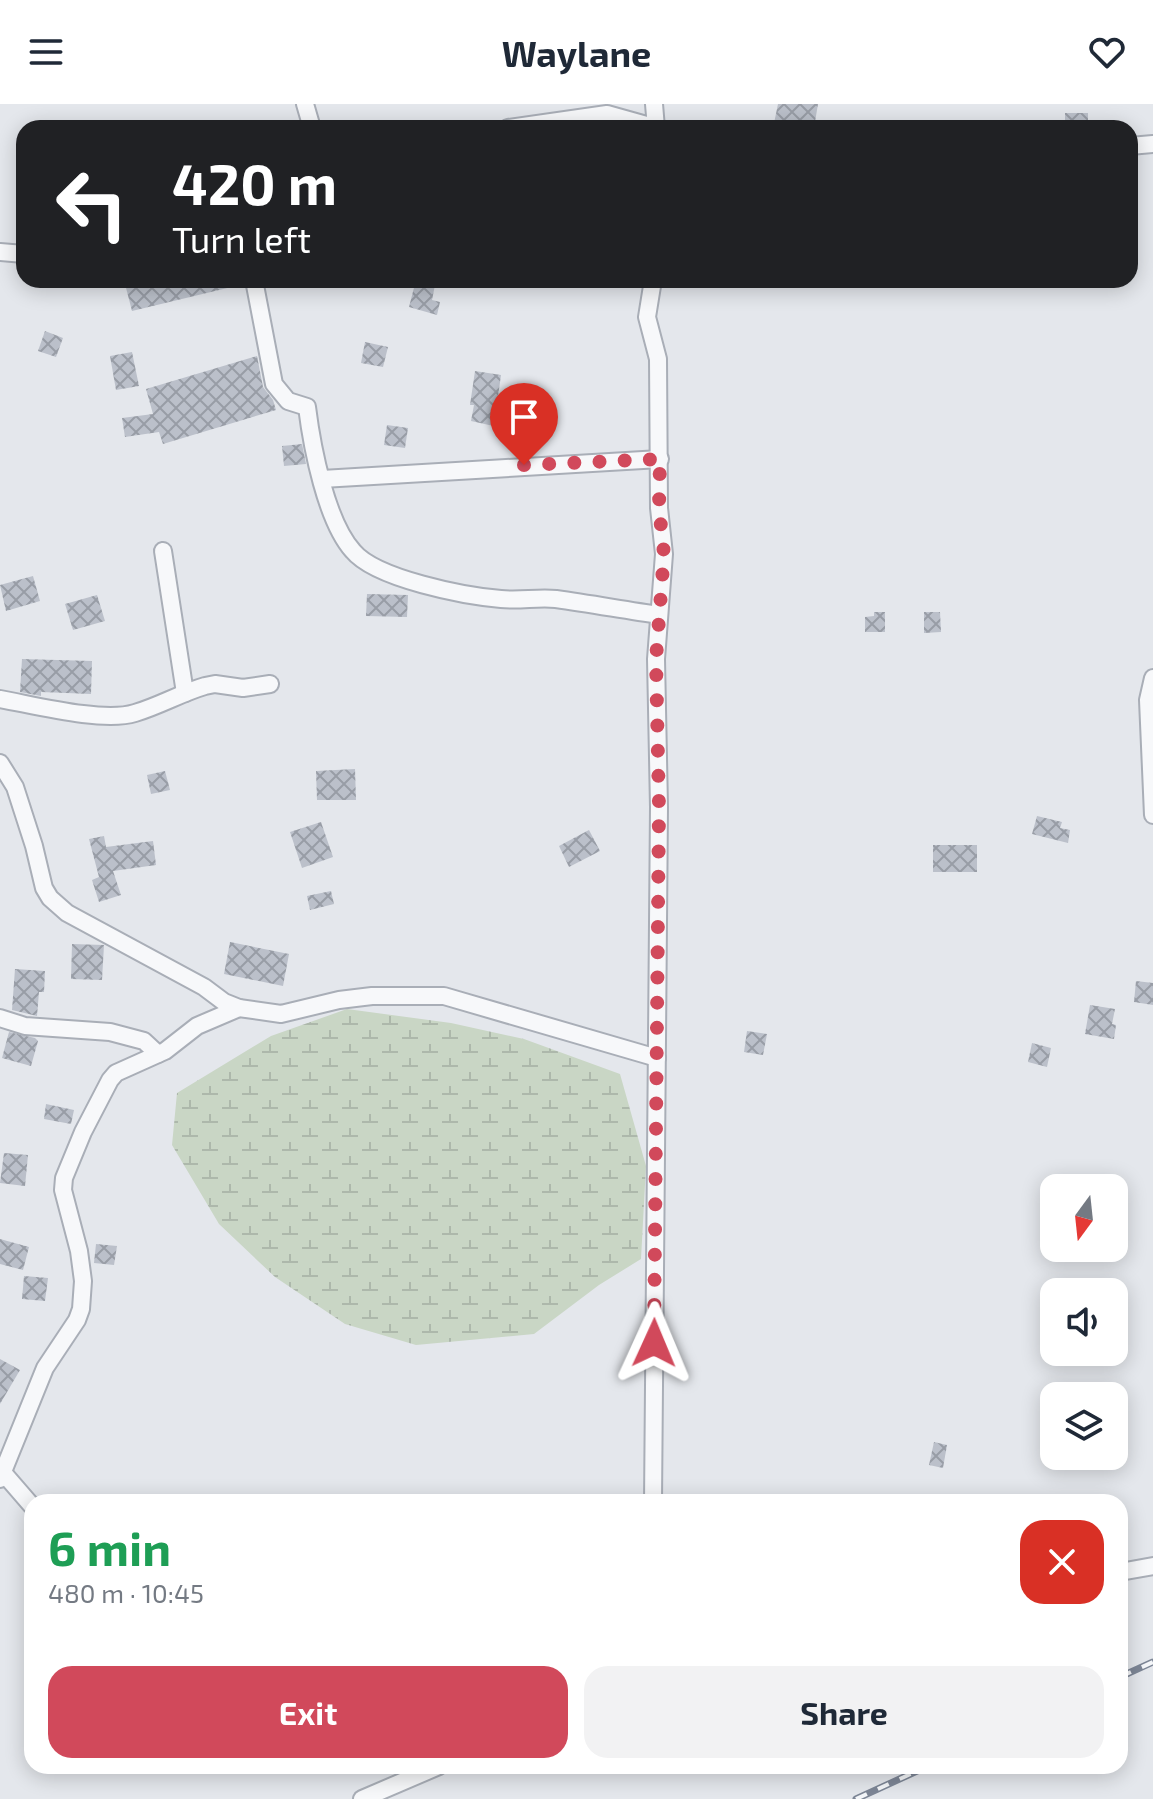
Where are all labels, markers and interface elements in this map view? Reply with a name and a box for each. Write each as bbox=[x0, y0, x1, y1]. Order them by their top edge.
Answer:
icon: menu bbox=[24, 30, 68, 74]
icon: heart bbox=[1085, 30, 1129, 74]
text: Waylane bbox=[502, 31, 651, 74]
text: 420 m bbox=[172, 149, 337, 216]
icon: left bbox=[40, 152, 144, 256]
text: Turn left bbox=[172, 217, 311, 260]
pin bbox=[490, 383, 558, 465]
icon: arrive bbox=[502, 395, 546, 439]
north arrow bbox=[1040, 1174, 1128, 1262]
map controls bbox=[1040, 1174, 1128, 1470]
button: sound bbox=[1040, 1278, 1128, 1366]
position arrow bbox=[612, 1301, 696, 1385]
button: layers bbox=[1040, 1382, 1128, 1470]
text: 6 min bbox=[48, 1518, 171, 1576]
button: close bbox=[1020, 1520, 1104, 1604]
text: 480 m · 10:45 bbox=[48, 1577, 204, 1608]
button: Exit bbox=[48, 1666, 568, 1758]
button: Share bbox=[584, 1666, 1104, 1758]

